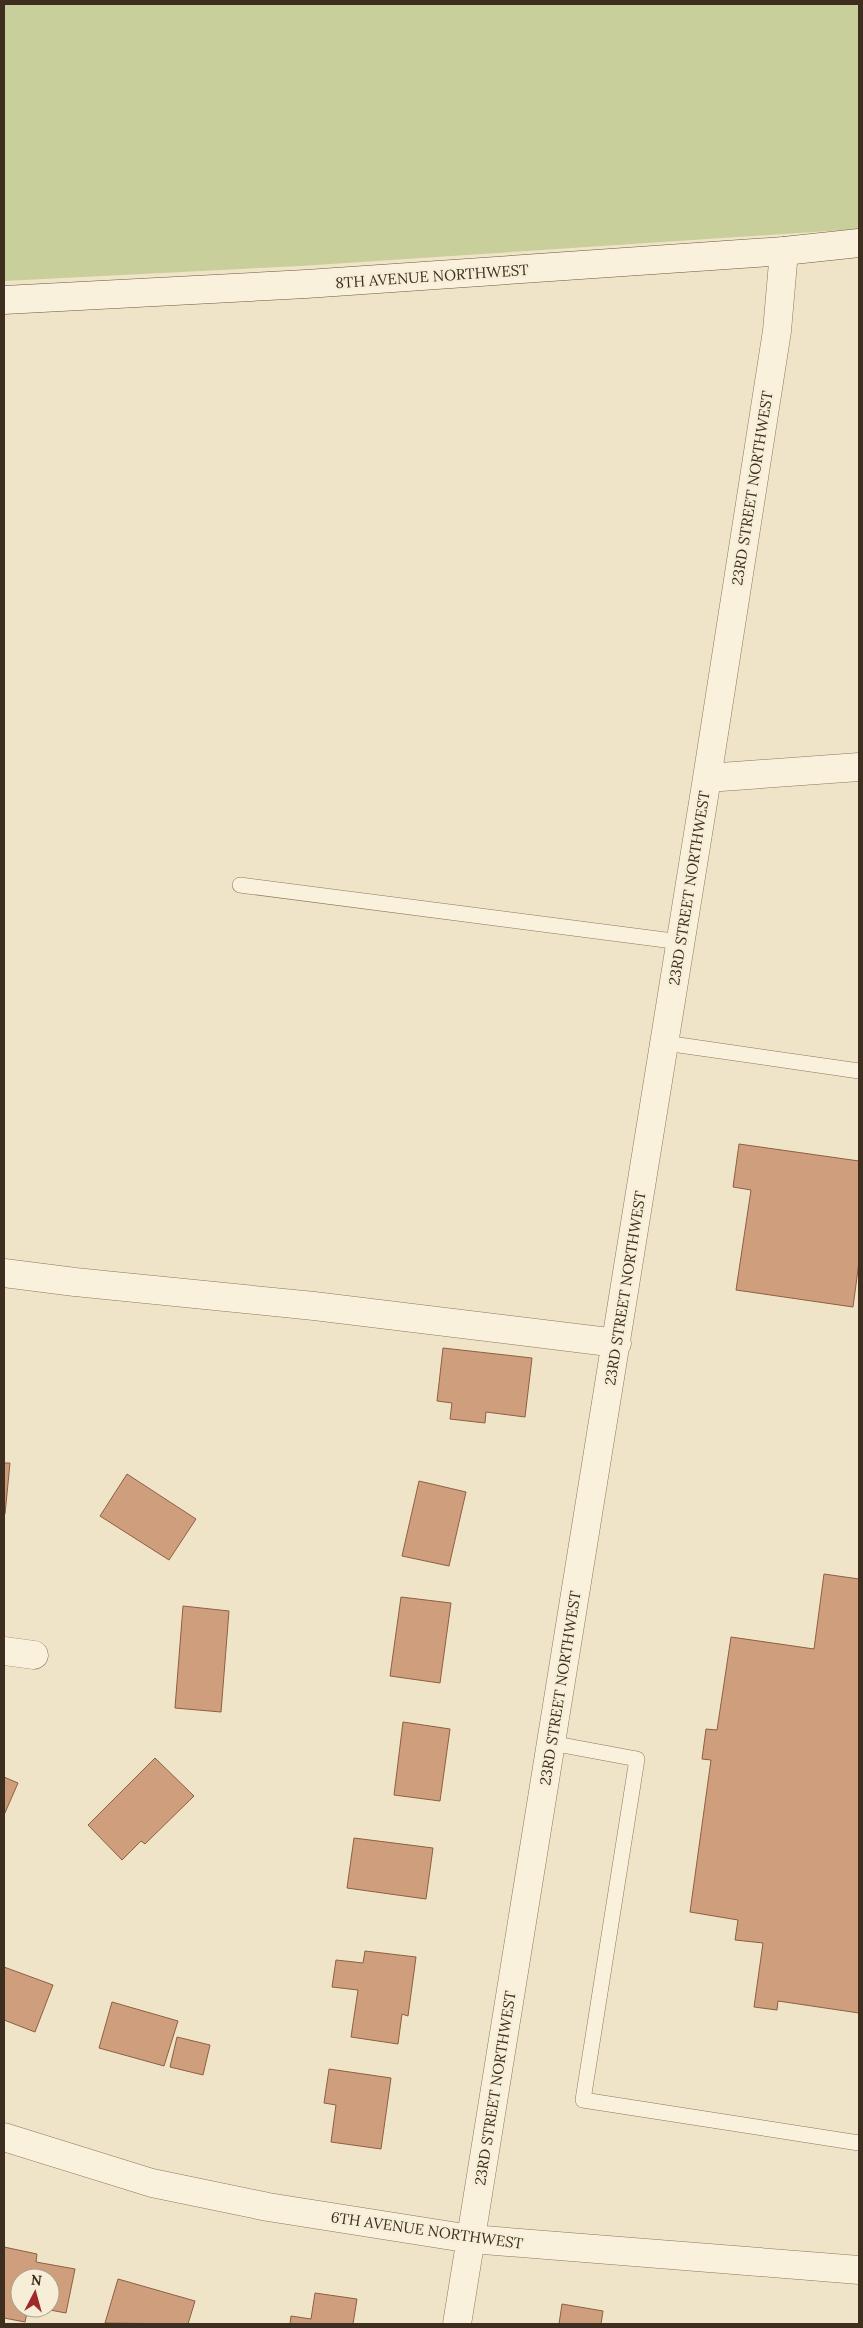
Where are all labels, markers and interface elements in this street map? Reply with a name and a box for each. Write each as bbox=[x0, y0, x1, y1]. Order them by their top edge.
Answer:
street label: 8TH AVENUE NORTHWEST bbox=[335, 260, 530, 292]
street label: 23RD STREET NORTHWEST bbox=[727, 389, 777, 587]
street label: 23RD STREET NORTHWEST bbox=[664, 789, 714, 987]
street label: 23RD STREET NORTHWEST bbox=[600, 1189, 650, 1387]
street label: 23RD STREET NORTHWEST bbox=[535, 1589, 585, 1787]
street label: 23RD STREET NORTHWEST bbox=[470, 1989, 520, 2187]
street label: 6TH AVENUE NORTHWEST bbox=[330, 2207, 525, 2253]
north arrow bbox=[10, 2268, 60, 2318]
text: N bbox=[30, 2271, 43, 2290]

